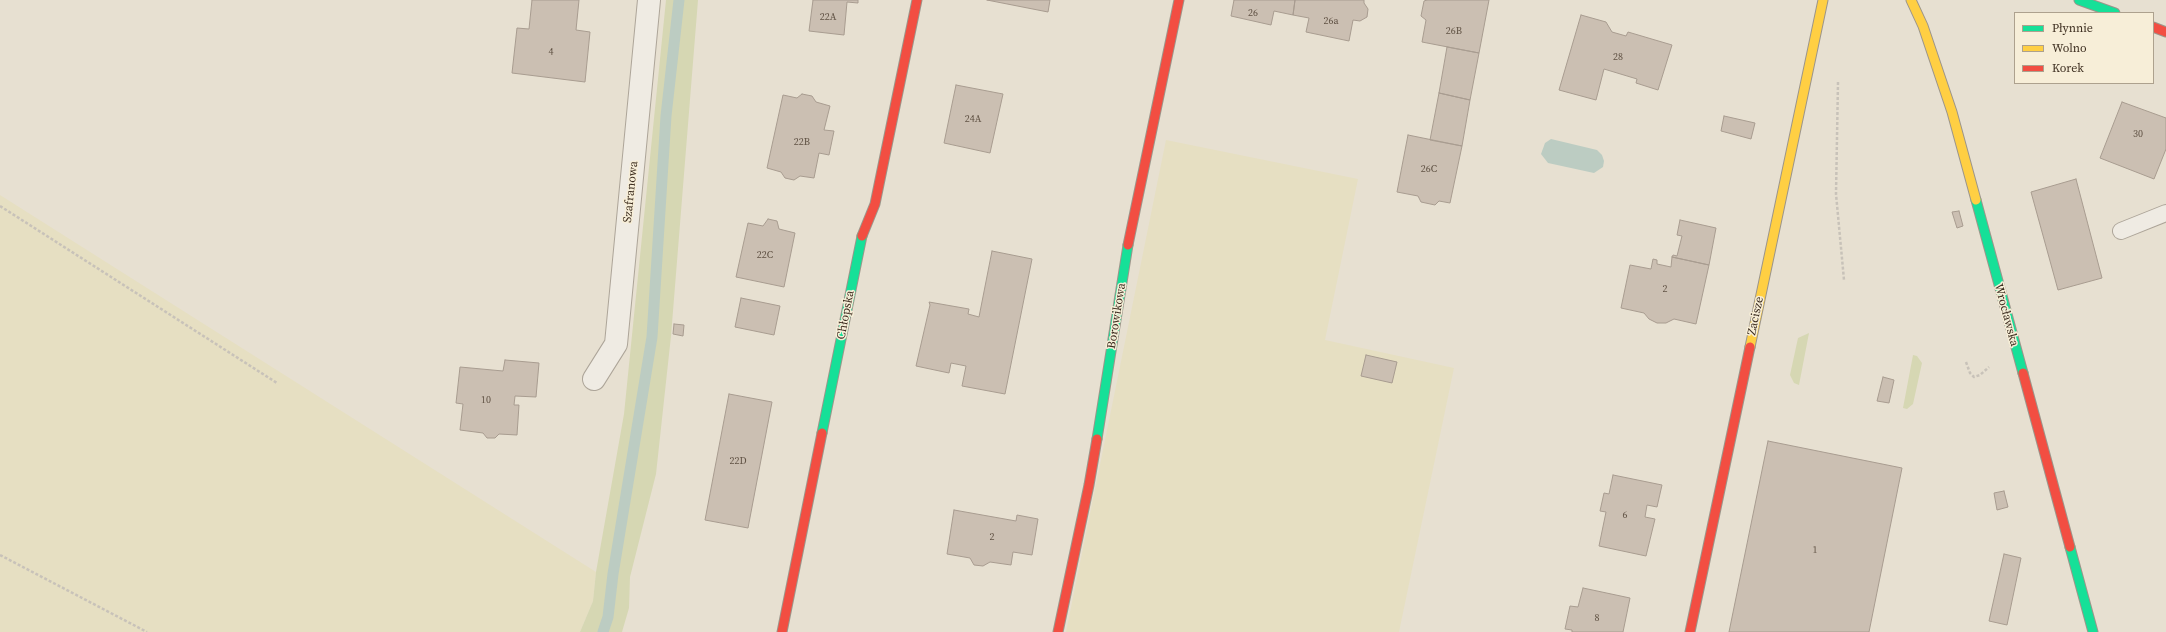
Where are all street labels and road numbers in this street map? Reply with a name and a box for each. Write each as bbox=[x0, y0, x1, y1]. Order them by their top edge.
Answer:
street label: Szafranowa bbox=[621, 160, 641, 224]
street label: Borowikowa bbox=[1105, 282, 1129, 350]
street label: Wrocławska bbox=[1991, 282, 2021, 348]
street label: Chłopska bbox=[834, 289, 858, 341]
street label: Zacisze bbox=[1745, 295, 1767, 337]

